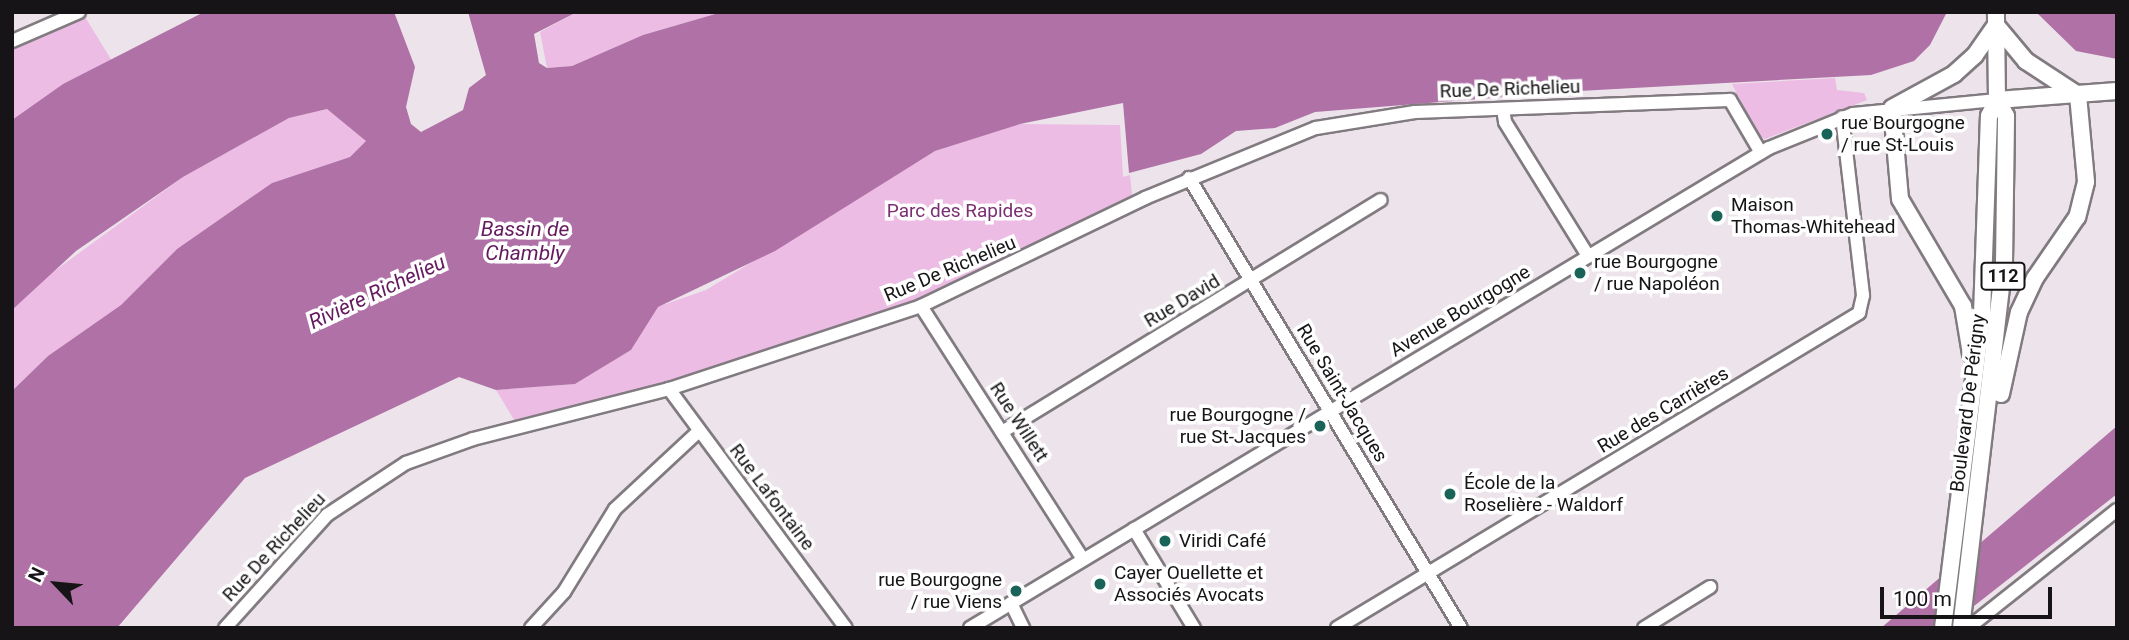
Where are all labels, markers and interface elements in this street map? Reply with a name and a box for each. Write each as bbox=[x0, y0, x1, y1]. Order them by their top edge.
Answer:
street label: Rue De Richelieu bbox=[1439, 75, 1581, 103]
place label: rue Bourgogne / rue St-Louis bbox=[1841, 112, 1965, 156]
marker: rue Bourgogne / rue St-Louis bbox=[1819, 126, 1835, 142]
place label: Maison Thomas-Whitehead bbox=[1731, 194, 1896, 238]
park label: Parc des Rapides bbox=[887, 200, 1033, 222]
marker: Maison Thomas-Whitehead bbox=[1709, 208, 1725, 224]
water label: Bassin de Chambly bbox=[481, 216, 569, 266]
street label: Rue De Richelieu bbox=[881, 231, 1019, 307]
water label: Rivière Richelieu bbox=[305, 249, 449, 335]
place label: rue Bourgogne / rue Napoléon bbox=[1594, 251, 1720, 295]
street label: Avenue Bourgogne bbox=[1386, 260, 1534, 362]
road number: 112 bbox=[1980, 262, 2026, 290]
marker: rue Bourgogne / rue Napoléon bbox=[1572, 265, 1588, 281]
street label: Rue David bbox=[1140, 270, 1224, 332]
street label: Boulevard De Périgny bbox=[1946, 313, 1990, 493]
street label: Rue Saint-Jacques bbox=[1292, 320, 1392, 466]
street label: Rue des Carrières bbox=[1593, 362, 1733, 458]
street label: Rue Willett bbox=[985, 378, 1053, 466]
place label: rue Bourgogne / rue St-Jacques bbox=[1170, 404, 1306, 448]
marker: rue Bourgogne / rue St-Jacques bbox=[1312, 418, 1328, 434]
street label: Rue Lafontaine bbox=[725, 439, 819, 555]
place label: École de la Roselière - Waldorf bbox=[1464, 472, 1623, 516]
marker: École de la Roselière - Waldorf bbox=[1442, 486, 1458, 502]
street label: Rue De Richelieu bbox=[218, 488, 330, 606]
place label: Viridi Café bbox=[1179, 530, 1266, 552]
marker: Viridi Café bbox=[1157, 533, 1173, 549]
north arrow bbox=[21, 549, 91, 619]
place label: Cayer Ouellette et Associés Avocats bbox=[1114, 562, 1264, 606]
text: N bbox=[23, 564, 50, 586]
place label: rue Bourgogne / rue Viens bbox=[878, 569, 1002, 613]
scale bar bbox=[1884, 574, 2056, 618]
marker: Cayer Ouellette et Associés Avocats bbox=[1092, 576, 1108, 592]
marker: rue Bourgogne / rue Viens bbox=[1008, 583, 1024, 599]
text: 100 m bbox=[1893, 587, 1952, 611]

